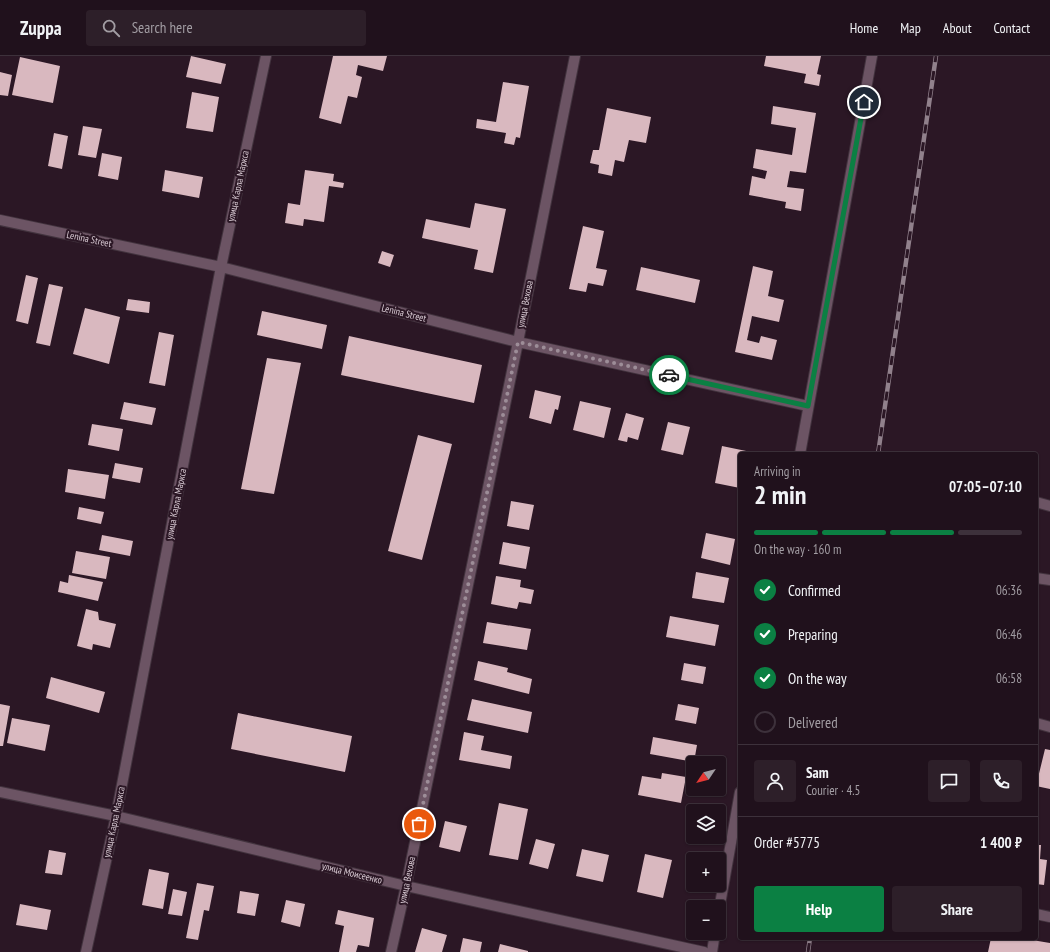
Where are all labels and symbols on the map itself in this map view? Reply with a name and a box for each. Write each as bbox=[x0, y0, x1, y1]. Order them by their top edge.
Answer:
pin bbox=[847, 85, 881, 119]
street label: улица Карла Маркса bbox=[224, 149, 252, 223]
street label: Lenina Street bbox=[65, 228, 113, 250]
street label: улица Вехова bbox=[514, 279, 536, 329]
street label: Lenina Street bbox=[380, 301, 428, 325]
courier bbox=[649, 355, 689, 395]
street label: улица Карла Маркса bbox=[163, 467, 189, 541]
north arrow bbox=[686, 756, 726, 796]
street label: улица Карла Маркса bbox=[100, 785, 128, 859]
pin bbox=[402, 807, 436, 841]
street label: улица Вехова bbox=[396, 855, 418, 905]
street label: улица Моисеенко bbox=[320, 859, 384, 887]

